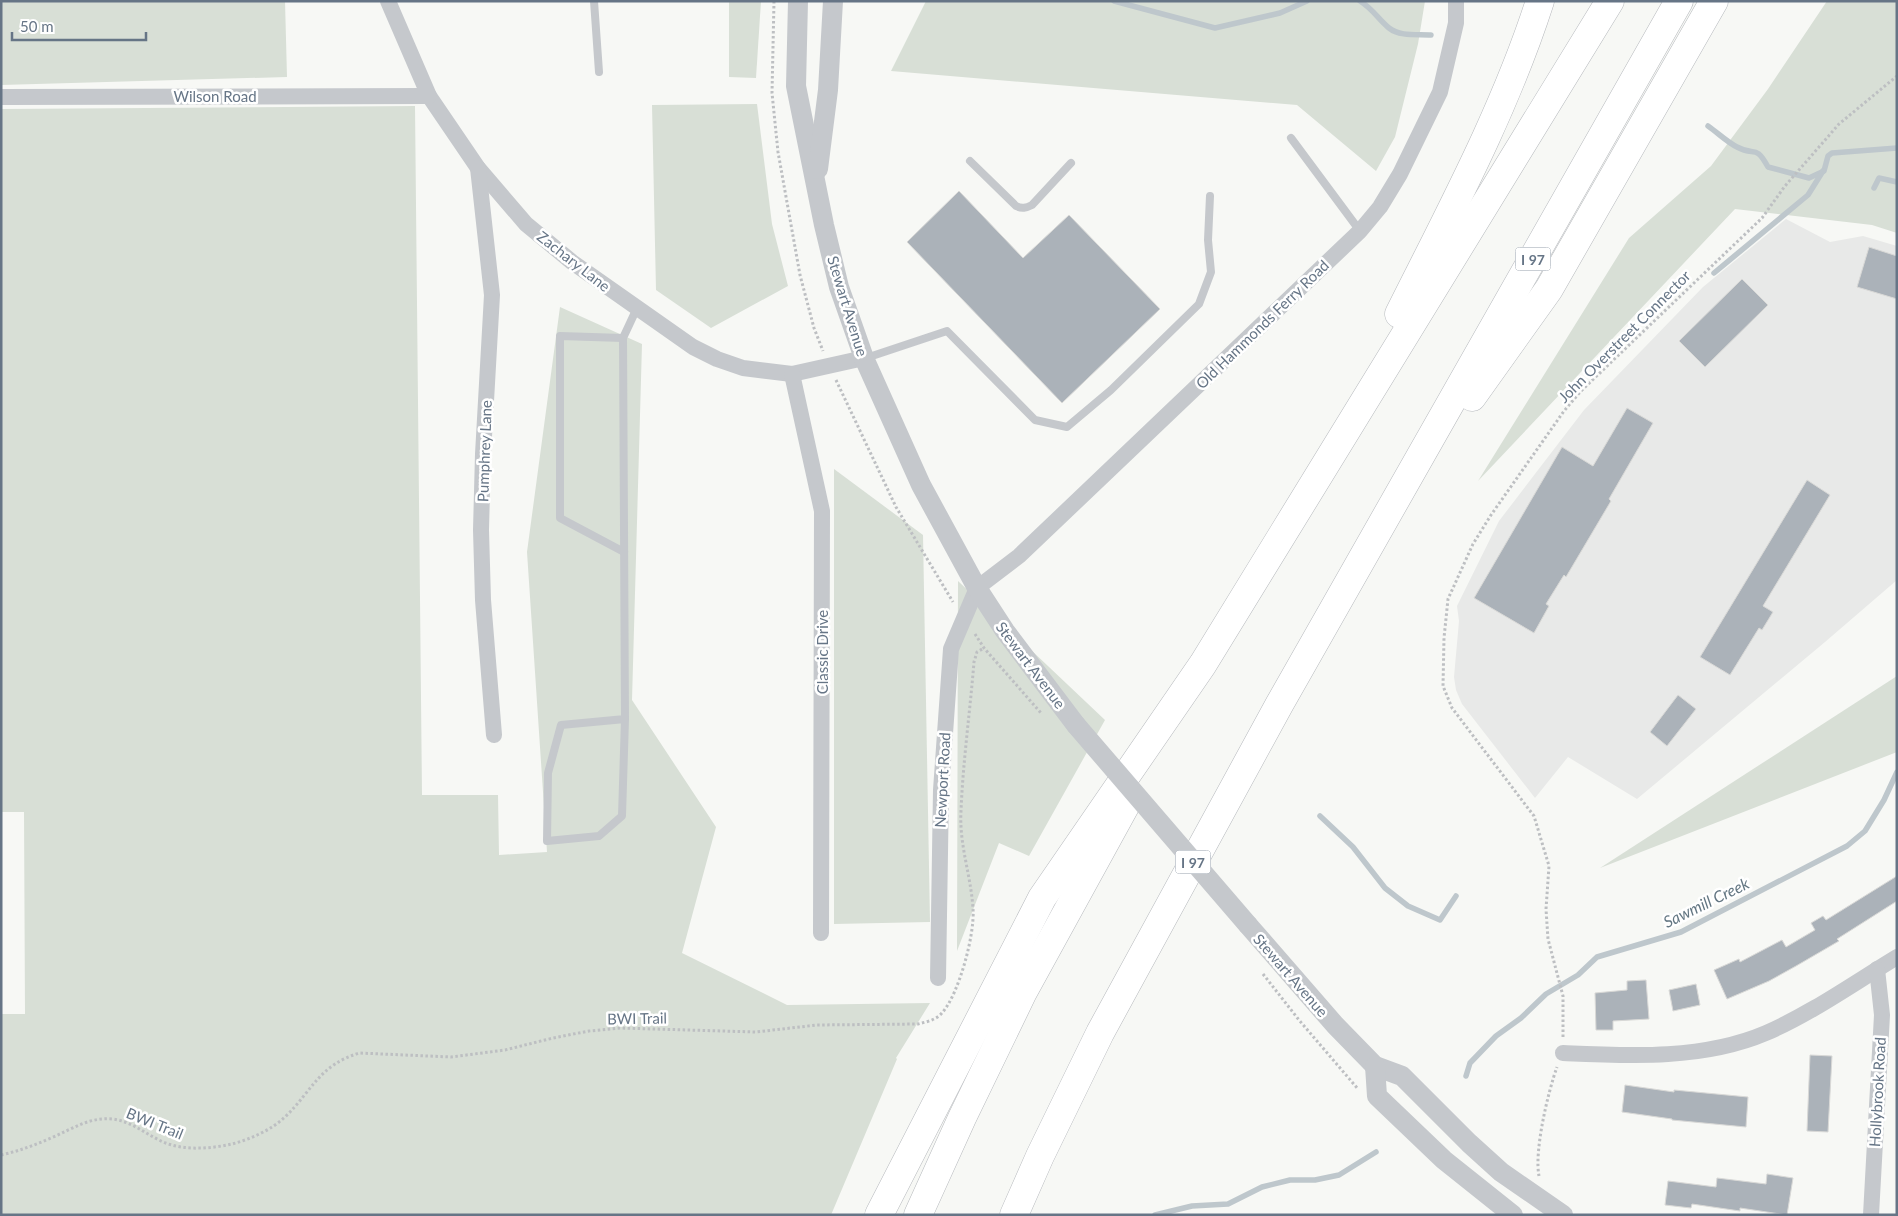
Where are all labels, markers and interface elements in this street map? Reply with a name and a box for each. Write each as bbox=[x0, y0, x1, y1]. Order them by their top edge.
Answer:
scale bar bbox=[12, 10, 146, 42]
text: 50 m bbox=[20, 17, 54, 35]
street label: Wilson Road bbox=[173, 87, 257, 105]
street label: Zachary Lane bbox=[534, 227, 614, 295]
road number: I 97 bbox=[1516, 248, 1550, 270]
street label: Stewart Avenue bbox=[824, 254, 872, 358]
street label: Old Hammonds Ferry Road bbox=[1192, 256, 1332, 392]
street label: John Overstreet Connector bbox=[1554, 266, 1694, 406]
street label: Pumphrey Lane bbox=[473, 400, 495, 502]
street label: Classic Drive bbox=[813, 610, 831, 694]
street label: Stewart Avenue bbox=[993, 618, 1070, 712]
street label: Newport Road bbox=[931, 732, 953, 828]
road number: I 97 bbox=[1176, 850, 1210, 874]
water label: Sawmill Creek bbox=[1660, 873, 1752, 931]
street label: Stewart Avenue bbox=[1250, 930, 1332, 1020]
street label: BWI Trail bbox=[607, 1008, 667, 1028]
street label: Hollybrook Road bbox=[1865, 1037, 1889, 1147]
street label: BWI Trail bbox=[124, 1103, 186, 1143]

